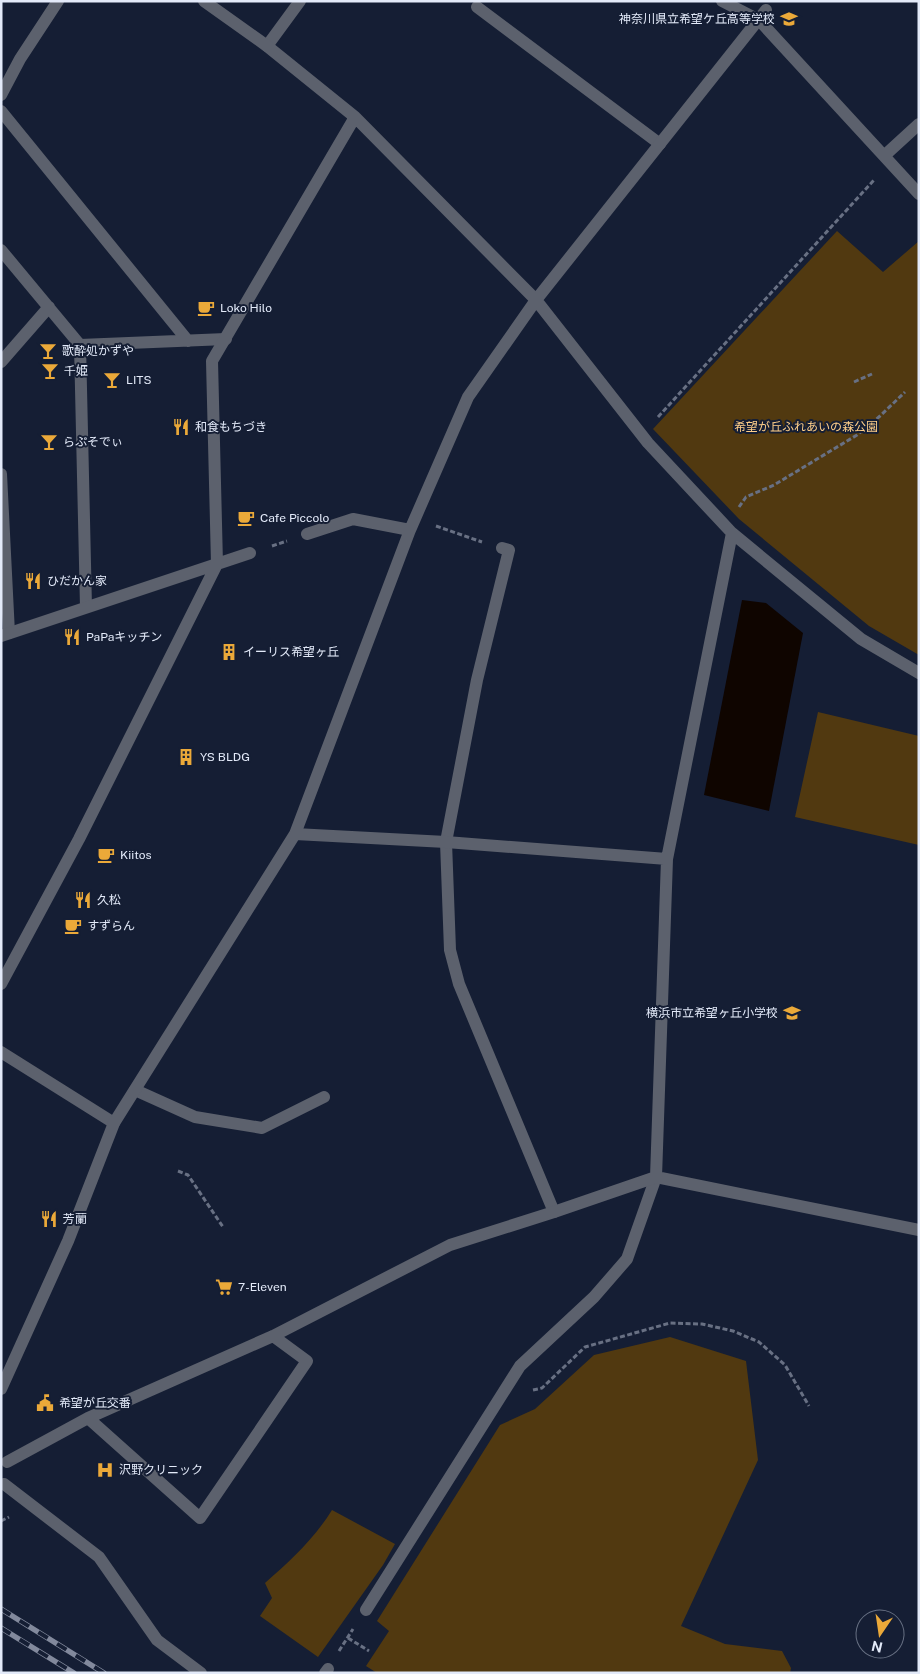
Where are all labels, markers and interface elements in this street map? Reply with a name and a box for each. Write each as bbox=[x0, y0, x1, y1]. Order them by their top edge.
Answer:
school or university icon: 神奈川県立希望ケ丘高等学校 bbox=[779, 9, 799, 29]
place label: 神奈川県立希望ケ丘高等学校 bbox=[619, 12, 775, 26]
cafe icon: Loko Hilo bbox=[196, 298, 216, 318]
place label: Loko Hilo bbox=[220, 301, 272, 315]
bar icon: 歌酔処かずや bbox=[38, 341, 58, 361]
place label: 歌酔処かずや bbox=[62, 344, 134, 358]
bar icon: 千姫 bbox=[40, 361, 60, 381]
place label: 千姫 bbox=[64, 364, 88, 378]
bar icon: LITS bbox=[102, 370, 122, 390]
place label: LITS bbox=[126, 373, 152, 387]
restaurant icon: 和食もちづき bbox=[171, 417, 191, 437]
place label: 和食もちづき bbox=[195, 420, 267, 434]
park label: 希望が丘ふれあいの森公園 bbox=[734, 420, 878, 434]
bar icon: らぷそでぃ bbox=[39, 432, 59, 452]
place label: らぷそでぃ bbox=[63, 435, 123, 449]
cafe icon: Cafe Piccolo bbox=[236, 508, 256, 528]
place label: Cafe Piccolo bbox=[260, 511, 330, 525]
restaurant icon: ひだかん家 bbox=[23, 571, 43, 591]
place label: ひだかん家 bbox=[47, 574, 107, 588]
restaurant icon: PaPaキッチン bbox=[62, 627, 82, 647]
place label: PaPaキッチン bbox=[86, 630, 162, 644]
building icon: イーリス希望ヶ丘 bbox=[219, 642, 239, 662]
place label: イーリス希望ヶ丘 bbox=[243, 645, 339, 659]
building icon: YS BLDG bbox=[176, 747, 196, 767]
place label: YS BLDG bbox=[200, 750, 250, 764]
cafe icon: Kiitos bbox=[96, 845, 116, 865]
place label: Kiitos bbox=[120, 848, 152, 862]
restaurant icon: 久松 bbox=[73, 890, 93, 910]
place label: 久松 bbox=[97, 893, 121, 907]
cafe icon: すずらん bbox=[63, 916, 83, 936]
place label: すずらん bbox=[87, 919, 135, 933]
school or university icon: 横浜市立希望ヶ丘小学校 bbox=[782, 1003, 802, 1023]
place label: 横浜市立希望ヶ丘小学校 bbox=[646, 1006, 778, 1020]
restaurant icon: 芳蘭 bbox=[39, 1209, 59, 1229]
place label: 芳蘭 bbox=[63, 1212, 87, 1226]
supermarket icon: 7-Eleven bbox=[214, 1277, 234, 1297]
place label: 7-Eleven bbox=[238, 1280, 287, 1294]
public building icon: 希望が丘交番 bbox=[35, 1393, 55, 1413]
place label: 希望が丘交番 bbox=[59, 1396, 131, 1410]
hospital icon: 沢野クリニック bbox=[95, 1460, 115, 1480]
place label: 沢野クリニック bbox=[119, 1463, 203, 1477]
north arrow bbox=[855, 1609, 905, 1659]
text: N bbox=[870, 1638, 884, 1656]

